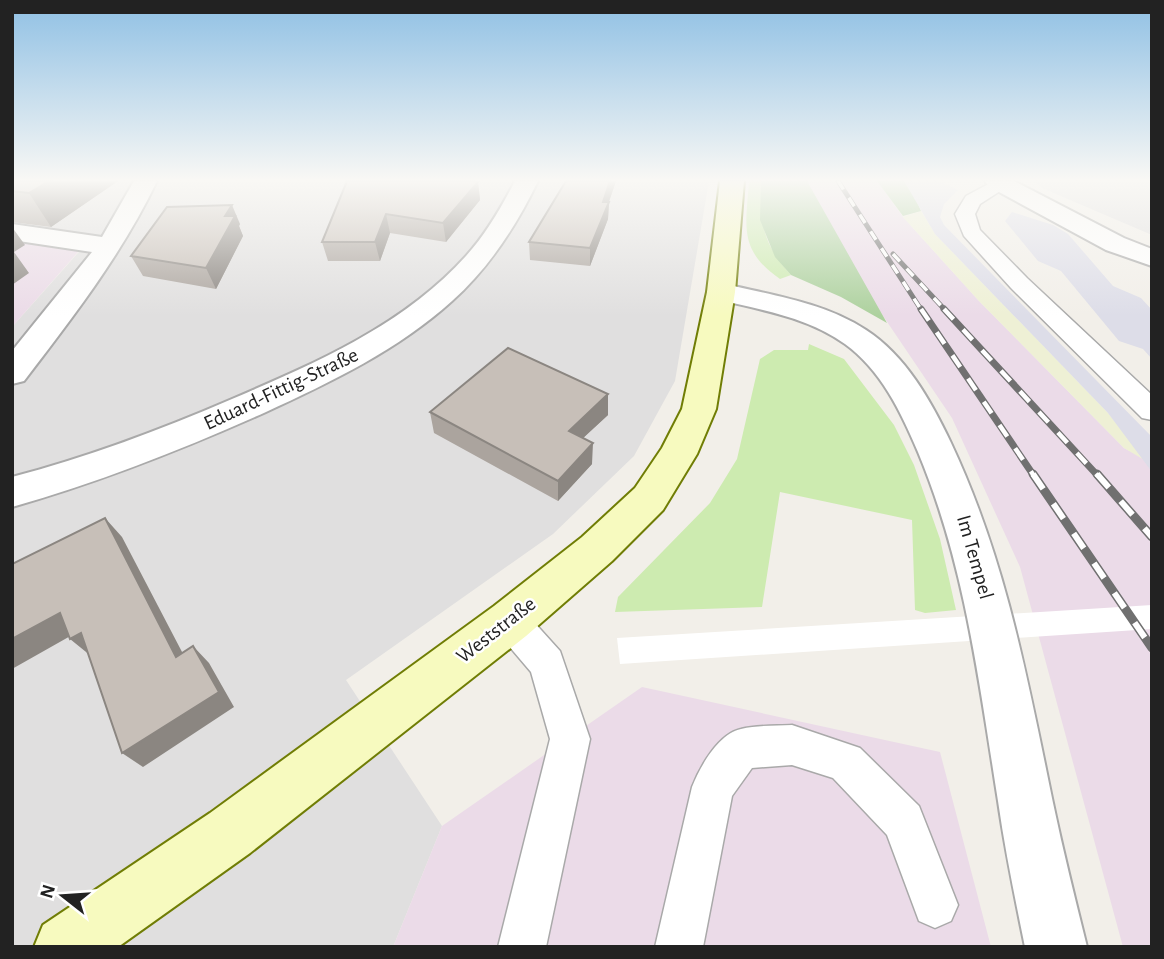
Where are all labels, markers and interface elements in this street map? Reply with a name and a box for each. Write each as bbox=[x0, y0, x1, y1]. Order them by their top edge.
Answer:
street label: Eduard-Fittig-Straße bbox=[201, 344, 361, 434]
street label: Im Tempel bbox=[953, 512, 997, 602]
street label: Weststraße bbox=[452, 593, 540, 667]
north arrow bbox=[28, 861, 98, 931]
text: N bbox=[37, 882, 59, 901]

